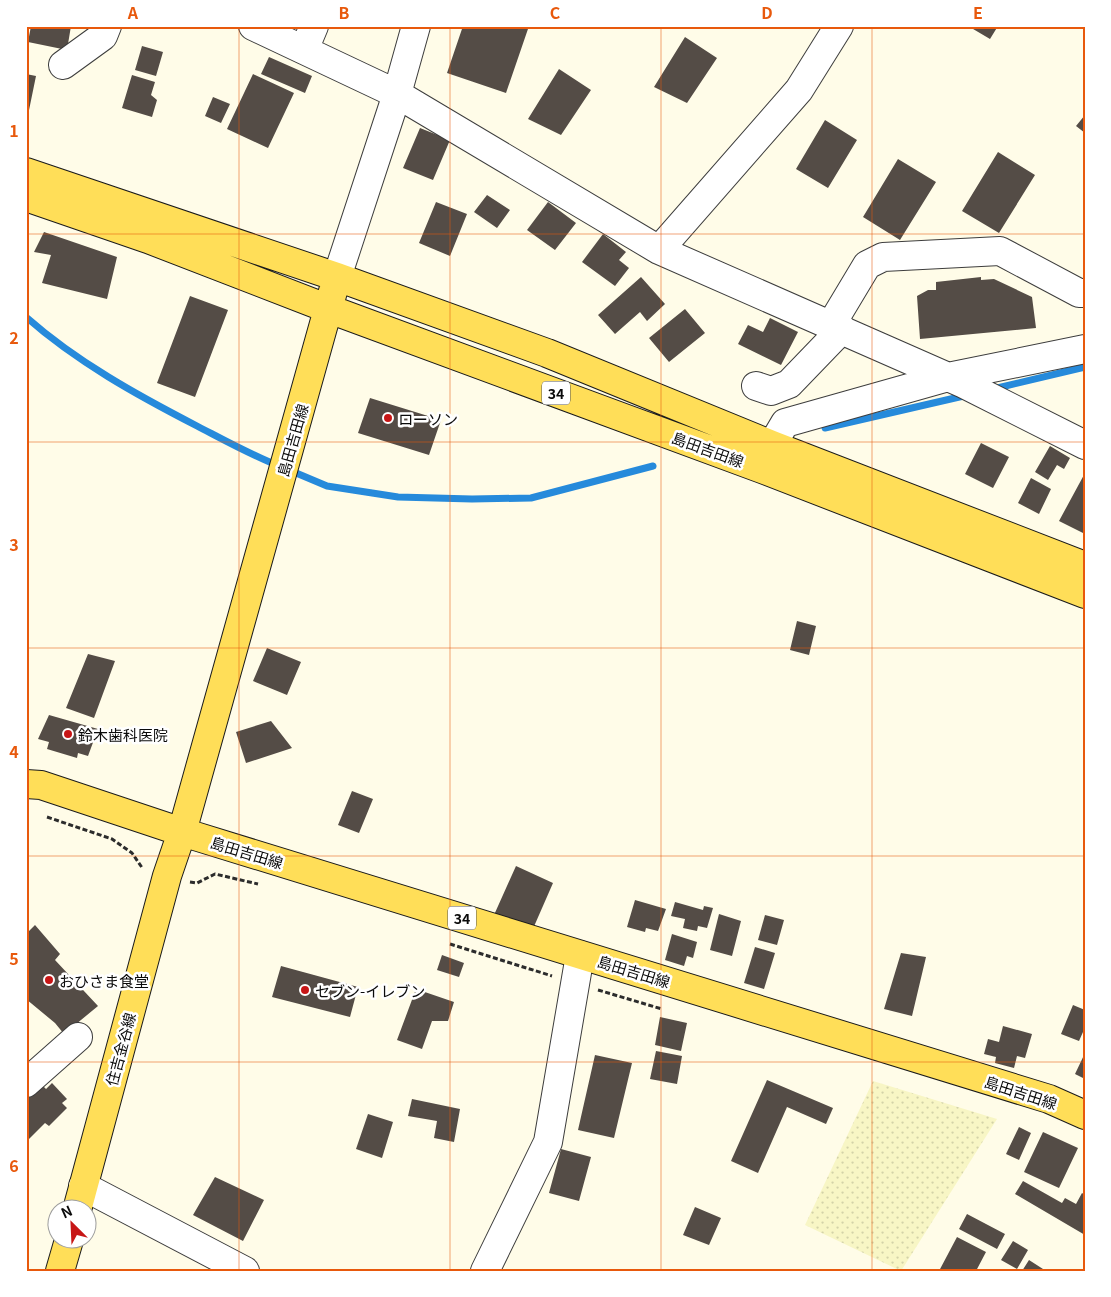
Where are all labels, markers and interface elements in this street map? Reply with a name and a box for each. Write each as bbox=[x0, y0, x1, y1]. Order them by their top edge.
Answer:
text: A bbox=[127, 0, 139, 24]
text: B bbox=[339, 0, 350, 24]
text: C bbox=[550, 0, 561, 24]
text: D bbox=[761, 0, 773, 24]
text: E bbox=[973, 0, 983, 24]
text: 1 bbox=[9, 118, 19, 142]
text: 2 bbox=[9, 325, 19, 349]
road number: 34 bbox=[542, 382, 570, 404]
street label: 島田吉田線 bbox=[272, 401, 312, 479]
place label: ローソン bbox=[398, 408, 458, 429]
marker: ローソン bbox=[382, 412, 394, 424]
street label: 島田吉田線 bbox=[669, 426, 747, 472]
text: 3 bbox=[9, 532, 19, 556]
place label: 鈴木歯科医院 bbox=[78, 724, 168, 745]
marker: 鈴木歯科医院 bbox=[62, 728, 74, 740]
text: 4 bbox=[9, 739, 19, 763]
street label: 島田吉田線 bbox=[208, 831, 286, 873]
road number: 34 bbox=[448, 906, 476, 930]
text: 5 bbox=[9, 946, 19, 970]
street label: 島田吉田線 bbox=[595, 950, 673, 992]
place label: おひさま食堂 bbox=[59, 970, 149, 991]
marker: おひさま食堂 bbox=[43, 974, 55, 986]
place label: セブン-イレブン bbox=[315, 980, 425, 1001]
marker: セブン-イレブン bbox=[299, 984, 311, 996]
street label: 住吉金谷線 bbox=[100, 1010, 140, 1088]
street label: 島田吉田線 bbox=[982, 1070, 1060, 1114]
text: 6 bbox=[9, 1153, 19, 1177]
north arrow bbox=[48, 1200, 98, 1250]
text: N bbox=[57, 1200, 75, 1222]

